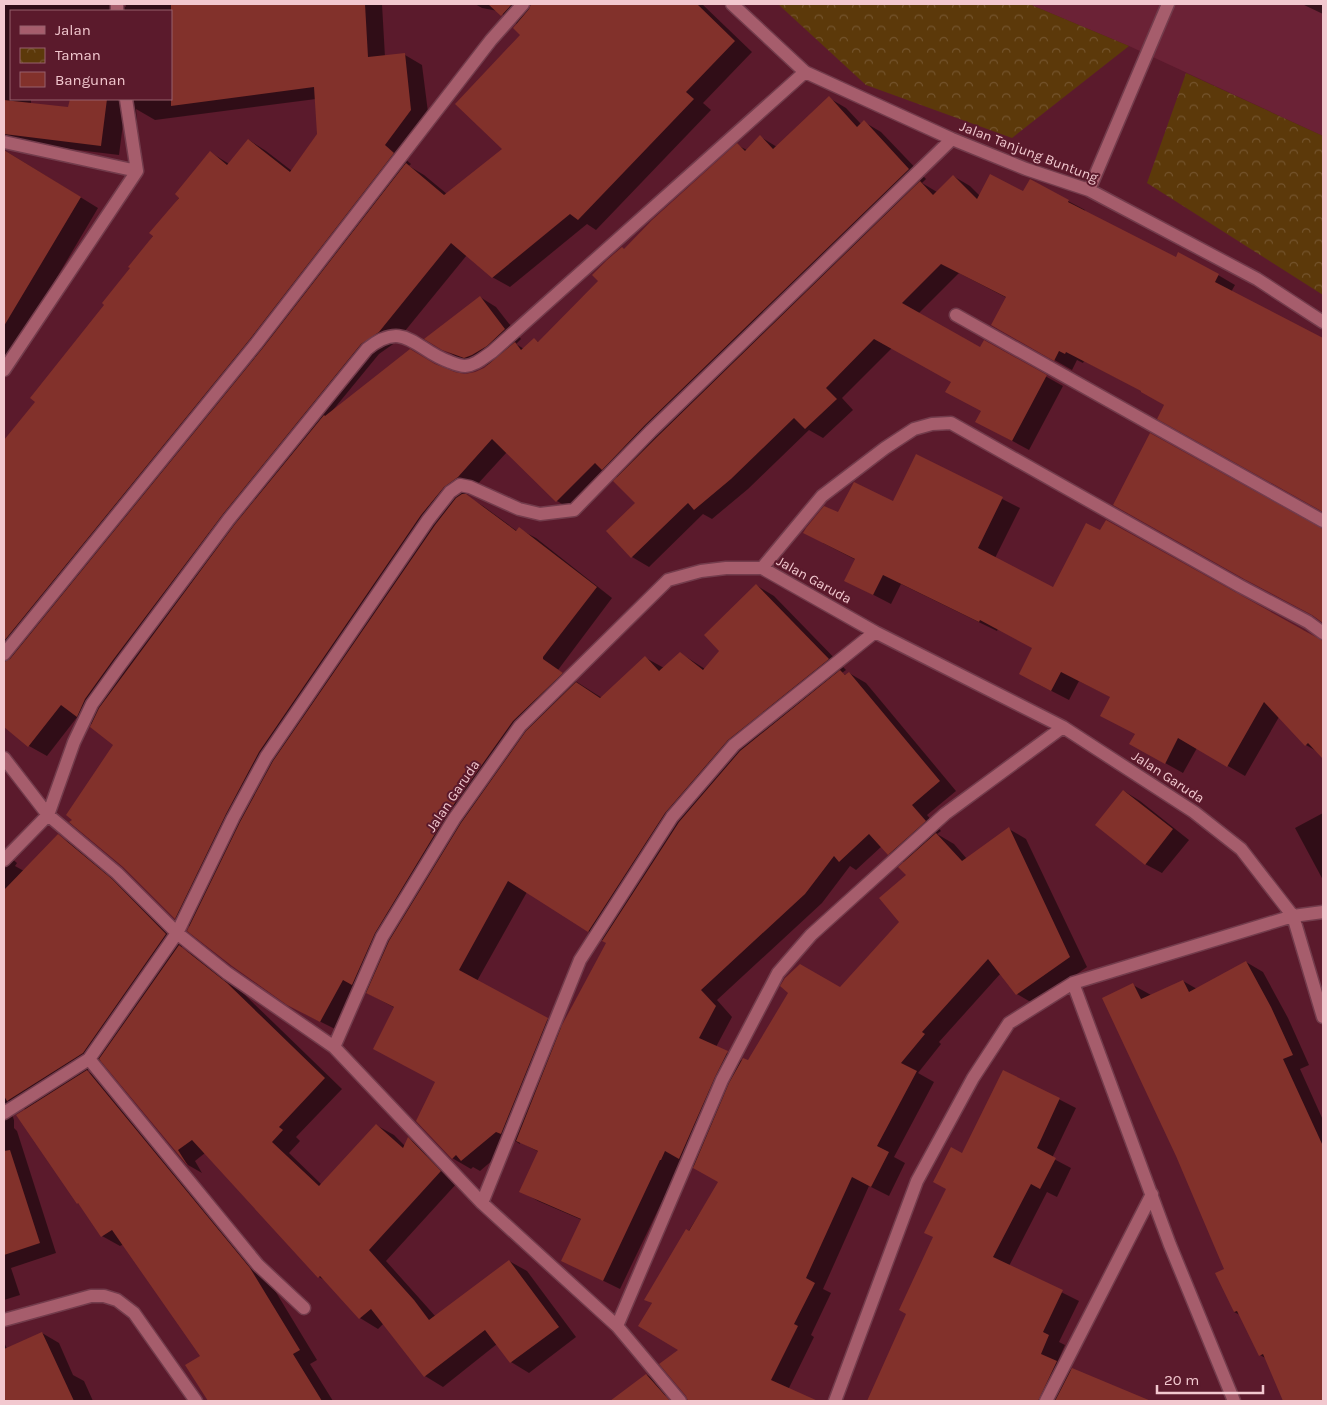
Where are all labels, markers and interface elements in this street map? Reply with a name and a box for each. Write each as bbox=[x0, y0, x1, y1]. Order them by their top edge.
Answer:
legend bbox=[10, 10, 172, 100]
text: Jalan bbox=[55, 21, 91, 39]
text: Taman bbox=[55, 46, 101, 64]
text: Bangunan bbox=[55, 71, 126, 89]
street label: Jalan Tanjung Buntung bbox=[957, 118, 1101, 186]
street label: Jalan Garuda bbox=[774, 552, 854, 608]
street label: Jalan Garuda bbox=[1129, 747, 1207, 807]
street label: Jalan Garuda bbox=[423, 757, 483, 835]
scale bar bbox=[1157, 1362, 1263, 1394]
text: 20 m bbox=[1164, 1371, 1199, 1389]

